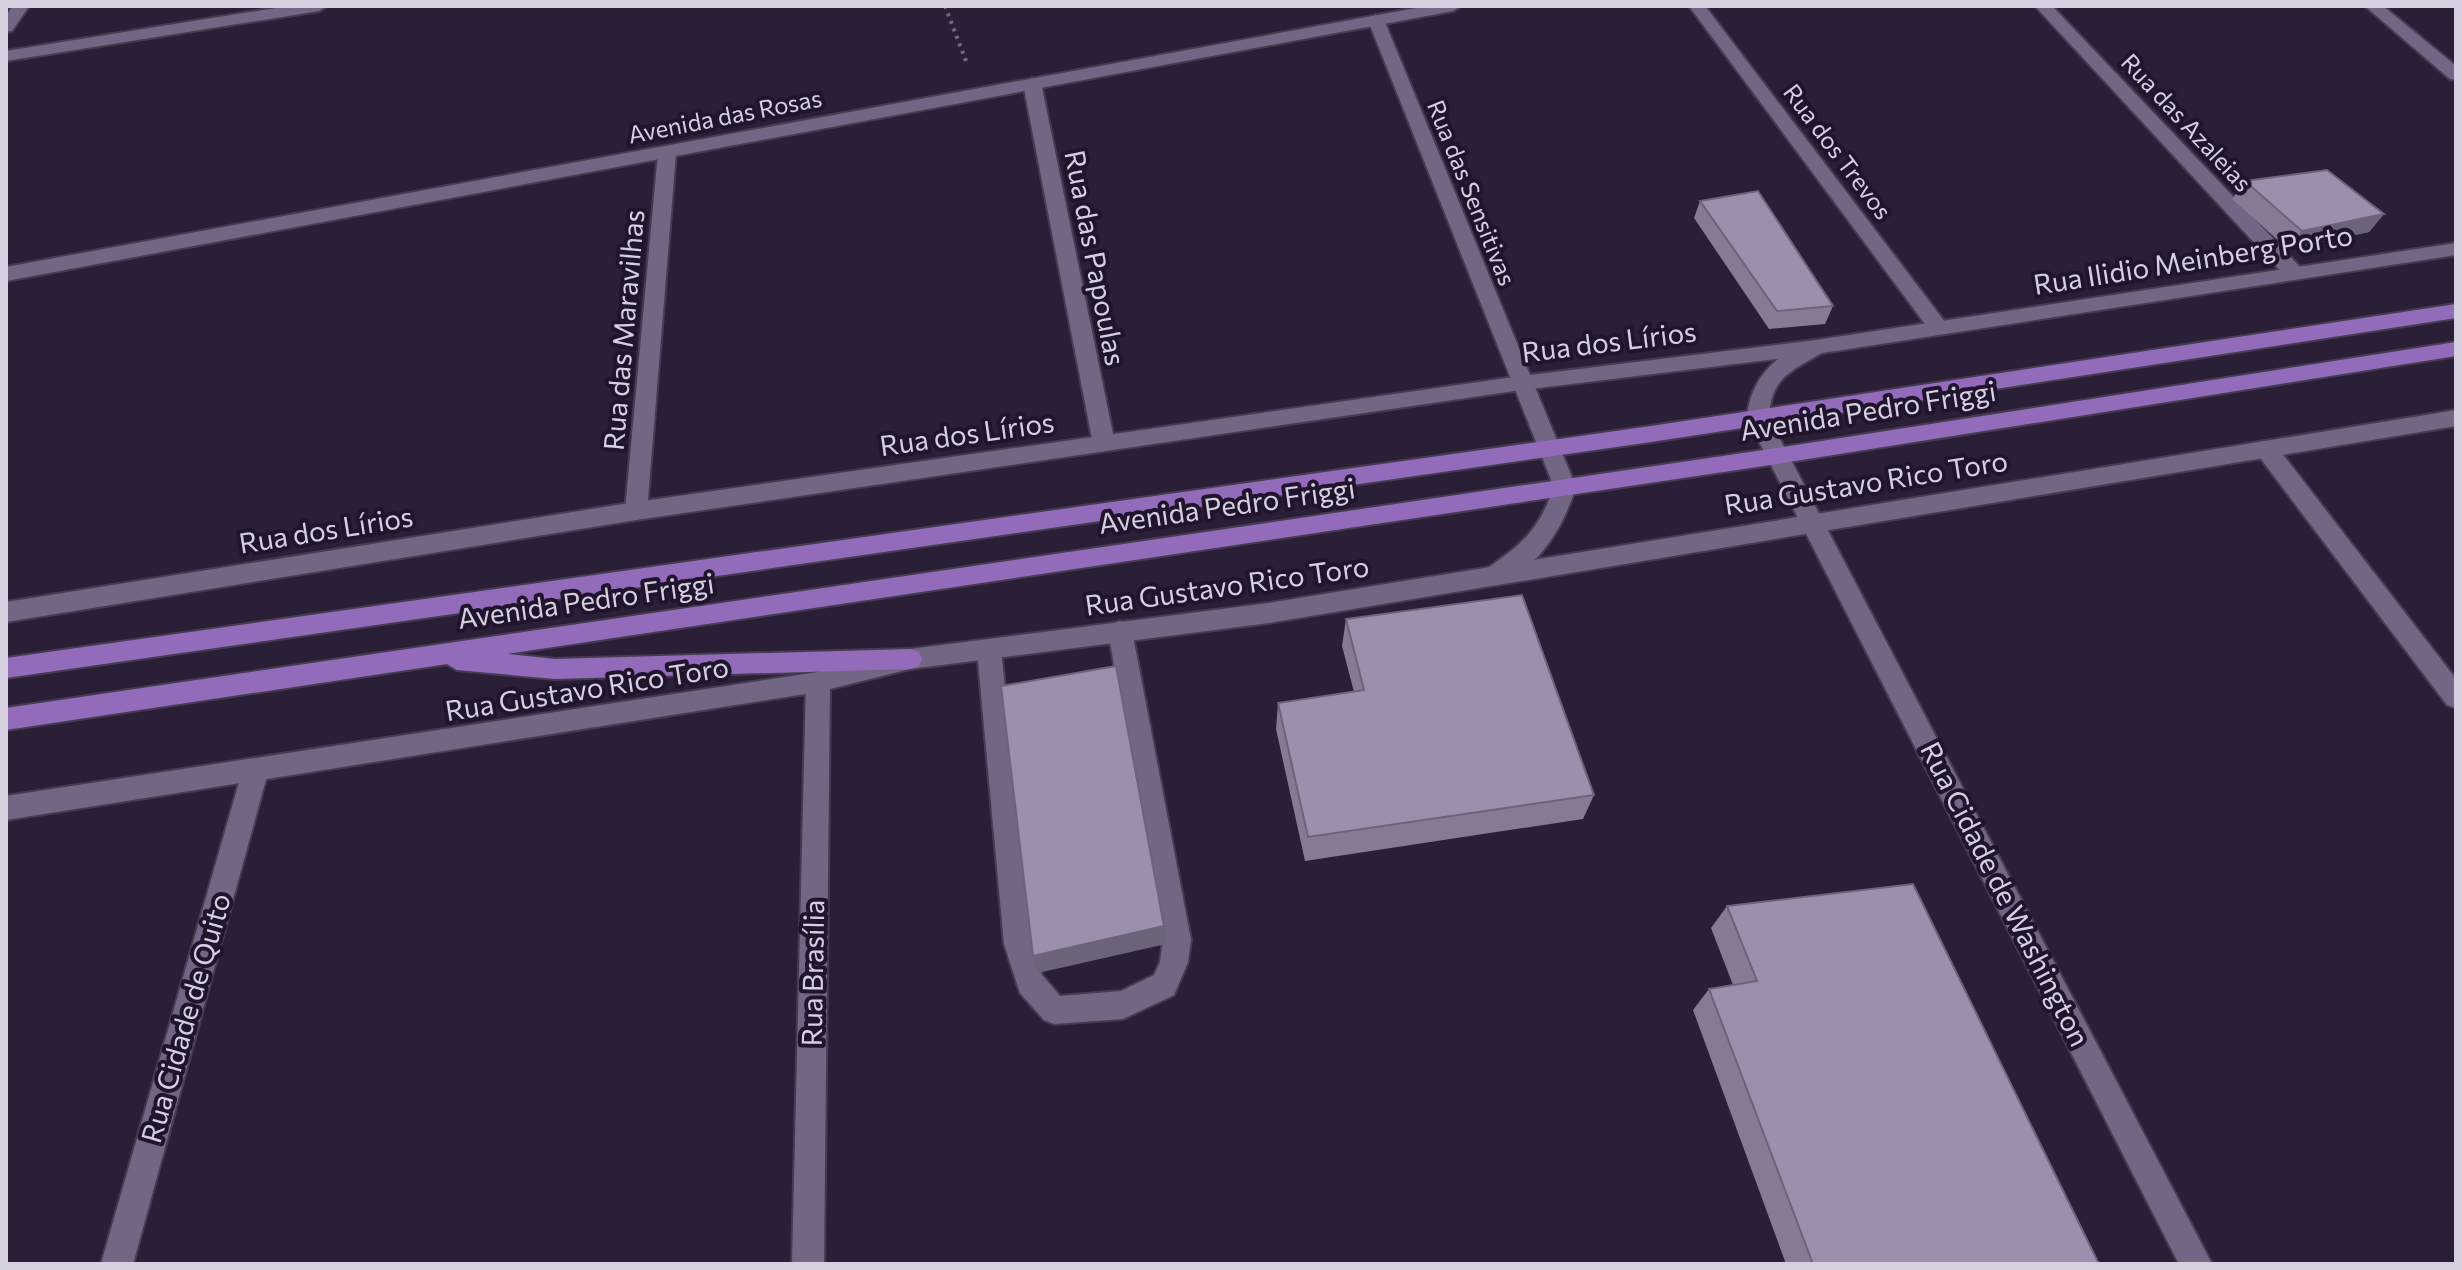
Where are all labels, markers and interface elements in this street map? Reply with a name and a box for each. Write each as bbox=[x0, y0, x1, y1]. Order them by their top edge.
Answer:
street label: Rua das Azaleias bbox=[2116, 47, 2258, 197]
street label: Rua dos Trevos bbox=[1778, 78, 1898, 224]
street label: Avenida das Rosas bbox=[625, 83, 824, 149]
street label: Rua das Sensitivas bbox=[1422, 95, 1523, 289]
street label: Rua das Papoulas bbox=[1058, 147, 1134, 368]
street label: Rua das Maravilhas bbox=[596, 208, 650, 452]
street label: Rua Ilidio Meinberg Porto bbox=[2031, 217, 2355, 301]
street label: Rua dos Lírios bbox=[1520, 313, 1698, 369]
street label: Avenida Pedro Friggi bbox=[1737, 373, 1998, 447]
street label: Rua dos Lírios bbox=[877, 404, 1056, 462]
street label: Rua Gustavo Rico Toro bbox=[1722, 443, 2010, 521]
street label: Avenida Pedro Friggi bbox=[1096, 470, 1357, 540]
street label: Rua dos Lírios bbox=[236, 498, 415, 560]
street label: Rua Gustavo Rico Toro bbox=[1083, 548, 1371, 622]
street label: Avenida Pedro Friggi bbox=[455, 565, 716, 635]
street label: Rua Gustavo Rico Toro bbox=[443, 649, 731, 727]
street label: Rua Cidade de Washington bbox=[1914, 736, 2098, 1051]
street label: Rua Cidade de Quito bbox=[133, 889, 237, 1146]
street label: Rua Brasília bbox=[794, 899, 830, 1047]

